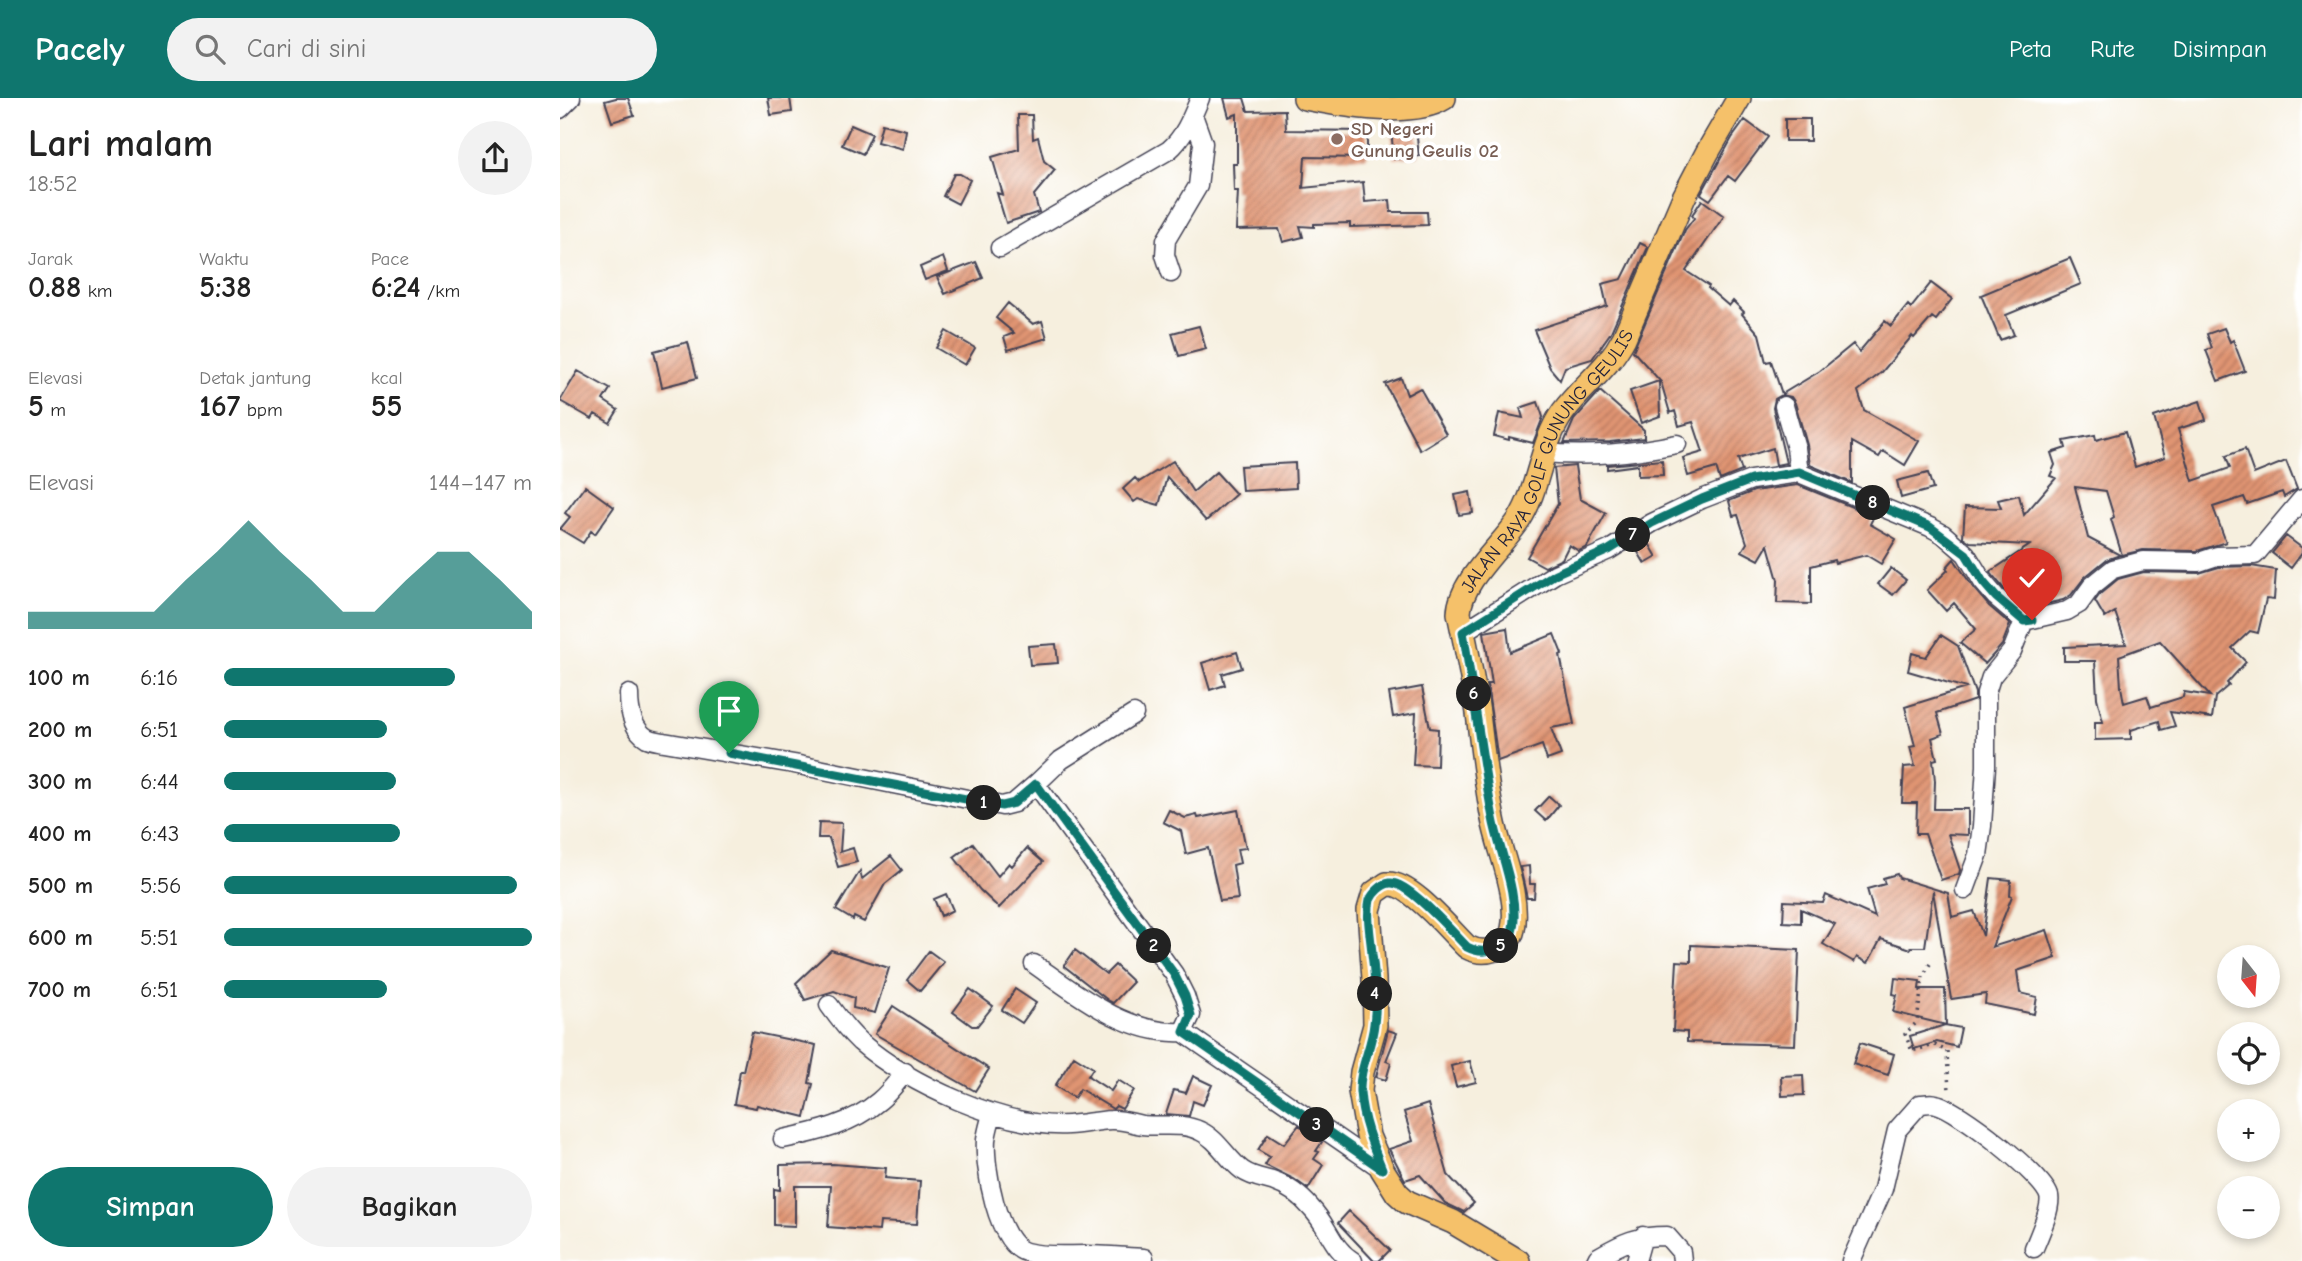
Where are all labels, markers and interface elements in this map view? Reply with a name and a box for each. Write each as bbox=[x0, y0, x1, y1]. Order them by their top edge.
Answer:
search box bbox=[167, 18, 657, 81]
text: Pacely bbox=[35, 30, 125, 68]
icon: search bbox=[191, 30, 229, 68]
text: Cari di sini bbox=[247, 34, 366, 64]
text: Peta bbox=[2009, 35, 2052, 63]
text: Rute bbox=[2090, 35, 2135, 63]
text: Disimpan bbox=[2173, 35, 2267, 63]
place label: SD Negeri Gunung Geulis 02 bbox=[1351, 118, 1499, 162]
button: share bbox=[458, 121, 532, 195]
text: Lari malam bbox=[28, 122, 213, 166]
marker: SD Negeri Gunung Geulis 02 bbox=[1329, 131, 1345, 147]
text: 18:52 bbox=[28, 170, 78, 197]
text: Jarak bbox=[28, 248, 73, 270]
text: Waktu bbox=[199, 248, 249, 270]
text: Pace bbox=[371, 248, 409, 270]
text: 0.88 bbox=[28, 270, 81, 305]
text: 5:38 bbox=[199, 270, 252, 305]
text: 6:24 bbox=[371, 270, 421, 305]
text: km bbox=[81, 280, 113, 302]
text: /km bbox=[421, 280, 460, 302]
street label: JALAN RAYA GOLF GUNUNG GEULIS bbox=[1456, 327, 1638, 597]
text: Elevasi bbox=[28, 367, 83, 389]
text: Detak jantung bbox=[199, 367, 312, 389]
text: kcal bbox=[371, 367, 403, 389]
text: 5 bbox=[28, 389, 44, 424]
text: 167 bbox=[199, 389, 240, 424]
text: 55 bbox=[371, 389, 403, 424]
text: m bbox=[44, 399, 66, 421]
text: bpm bbox=[240, 399, 283, 421]
text: Elevasi bbox=[28, 469, 94, 496]
text: 144–147 m bbox=[429, 469, 532, 496]
pin: 8 bbox=[1856, 486, 1890, 520]
text: 8 bbox=[1868, 491, 1877, 513]
pin: 7 bbox=[1616, 518, 1650, 552]
text: 7 bbox=[1628, 523, 1637, 545]
pin bbox=[2002, 548, 2062, 620]
icon: check bbox=[2013, 559, 2051, 597]
text: 100 m bbox=[28, 664, 90, 691]
text: 6:16 bbox=[140, 664, 178, 691]
pin: 6 bbox=[1457, 676, 1492, 712]
pin bbox=[699, 681, 759, 753]
text: 6 bbox=[1469, 682, 1478, 704]
icon: arrive bbox=[710, 692, 748, 730]
text: 200 m bbox=[28, 716, 92, 743]
text: 6:51 bbox=[140, 716, 178, 743]
text: 300 m bbox=[28, 768, 92, 795]
text: 6:44 bbox=[140, 768, 179, 795]
pin: 1 bbox=[966, 786, 1002, 820]
text: 1 bbox=[980, 791, 987, 813]
text: 400 m bbox=[28, 820, 92, 847]
text: 6:43 bbox=[140, 820, 179, 847]
text: 500 m bbox=[28, 872, 93, 899]
text: 5:56 bbox=[140, 872, 182, 899]
text: 600 m bbox=[28, 924, 93, 951]
text: 5:51 bbox=[140, 924, 178, 951]
pin: 2 bbox=[1136, 928, 1172, 964]
pin: 5 bbox=[1483, 928, 1518, 964]
text: 2 bbox=[1149, 934, 1158, 956]
text: 5 bbox=[1495, 934, 1506, 956]
north arrow bbox=[2217, 945, 2280, 1008]
map controls bbox=[2217, 945, 2280, 1239]
text: 700 m bbox=[28, 976, 91, 1003]
text: 6:51 bbox=[140, 976, 178, 1003]
pin: 4 bbox=[1358, 976, 1392, 1012]
text: 4 bbox=[1370, 982, 1379, 1004]
button: locate bbox=[2217, 1022, 2280, 1085]
button: + bbox=[2217, 1099, 2280, 1162]
pin: 3 bbox=[1300, 1108, 1334, 1142]
text: 3 bbox=[1312, 1113, 1321, 1135]
button: Simpan bbox=[28, 1167, 273, 1247]
button: Bagikan bbox=[287, 1167, 532, 1247]
button: − bbox=[2217, 1176, 2280, 1239]

